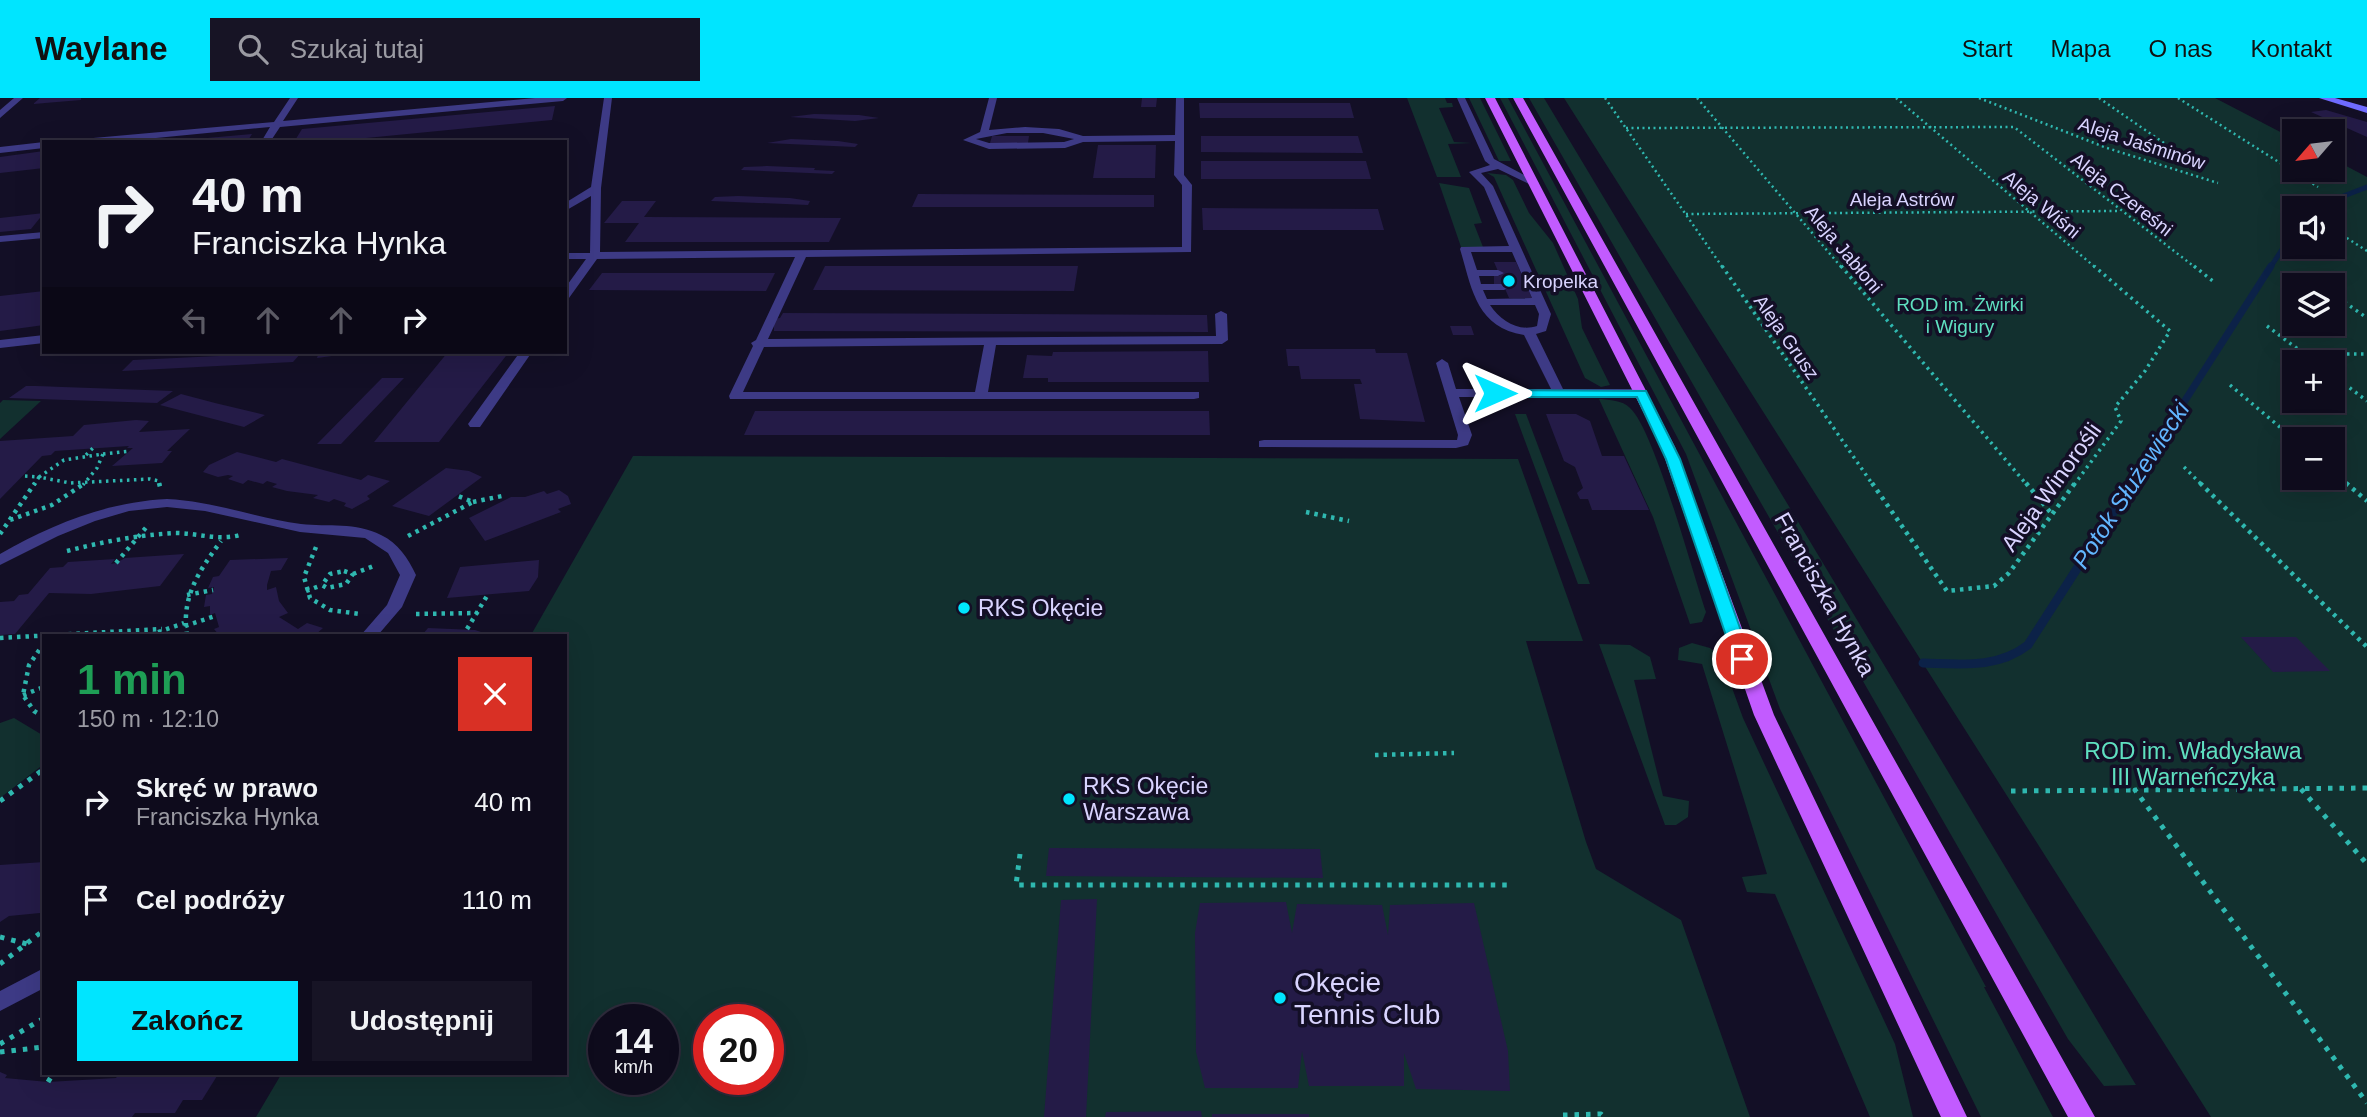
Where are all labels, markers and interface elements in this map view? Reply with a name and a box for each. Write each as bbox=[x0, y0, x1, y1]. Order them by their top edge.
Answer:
search box bbox=[210, 18, 700, 81]
text: Waylane bbox=[35, 30, 168, 67]
icon: search bbox=[234, 30, 272, 68]
text: Szukaj tutaj bbox=[290, 34, 424, 64]
text: Start bbox=[1962, 35, 2013, 62]
text: Mapa bbox=[2051, 35, 2111, 62]
text: O nas bbox=[2149, 35, 2213, 62]
text: Kontakt bbox=[2251, 35, 2332, 62]
street label: Aleja Jaśminów bbox=[2076, 113, 2208, 174]
north arrow bbox=[2282, 119, 2345, 182]
map controls bbox=[2282, 119, 2345, 490]
street label: Aleja Czereśni bbox=[2067, 148, 2176, 240]
street label: Aleja Wiśni bbox=[1999, 166, 2084, 243]
icon: right bbox=[77, 168, 168, 259]
text: 40 m bbox=[192, 168, 304, 222]
street label: Aleja Astrów bbox=[1850, 189, 1955, 210]
button: sound bbox=[2282, 196, 2345, 259]
street label: Aleja Jabłoni bbox=[1801, 201, 1886, 297]
text: Franciszka Hynka bbox=[192, 225, 446, 261]
place label: Kropelka bbox=[1523, 271, 1598, 292]
marker: Kropelka bbox=[1501, 273, 1517, 289]
button: layers bbox=[2282, 273, 2345, 336]
street label: Aleja Grusz bbox=[1750, 291, 1823, 384]
park label: ROD im. Żwirki i Wigury bbox=[1896, 294, 2024, 337]
icon: left bbox=[176, 301, 214, 339]
icon: ahead bbox=[249, 301, 287, 339]
icon: ahead bbox=[322, 301, 360, 339]
icon: right bbox=[395, 301, 433, 339]
button: + bbox=[2282, 350, 2345, 413]
position arrow bbox=[1458, 356, 1532, 430]
water label: Potok Służewiecki bbox=[2067, 396, 2195, 573]
street label: Aleja Winorośli bbox=[1996, 418, 2106, 556]
button: − bbox=[2282, 427, 2345, 490]
street label: Franciszka Hynka bbox=[1769, 508, 1881, 680]
place label: RKS Okęcie bbox=[978, 595, 1103, 621]
marker: RKS Okęcie bbox=[956, 600, 972, 616]
pin bbox=[1712, 629, 1772, 689]
icon: arrive bbox=[1723, 640, 1761, 678]
text: 1 min bbox=[77, 656, 187, 703]
button: close bbox=[458, 657, 532, 731]
text: 150 m · 12:10 bbox=[77, 706, 219, 732]
park label: ROD im. Władysława III Warneńczyka bbox=[2084, 738, 2302, 790]
text: Skręć w prawo bbox=[136, 773, 318, 803]
place label: RKS Okęcie Warszawa bbox=[1083, 773, 1208, 825]
icon: right bbox=[77, 783, 115, 821]
text: 40 m bbox=[474, 787, 532, 817]
marker: RKS Okęcie Warszawa bbox=[1061, 791, 1077, 807]
text: Franciszka Hynka bbox=[136, 804, 319, 830]
icon: arrive bbox=[77, 881, 115, 919]
text: Cel podróży bbox=[136, 885, 285, 915]
text: 110 m bbox=[462, 885, 532, 915]
place label: Okęcie Tennis Club bbox=[1294, 967, 1440, 1030]
button: Zakończ bbox=[77, 981, 298, 1061]
button: Udostępnij bbox=[312, 981, 532, 1061]
marker: Okęcie Tennis Club bbox=[1272, 990, 1288, 1006]
speed limit sign: 20 bbox=[693, 1004, 784, 1095]
text: 14 bbox=[614, 1021, 653, 1060]
text: km/h bbox=[614, 1057, 653, 1077]

